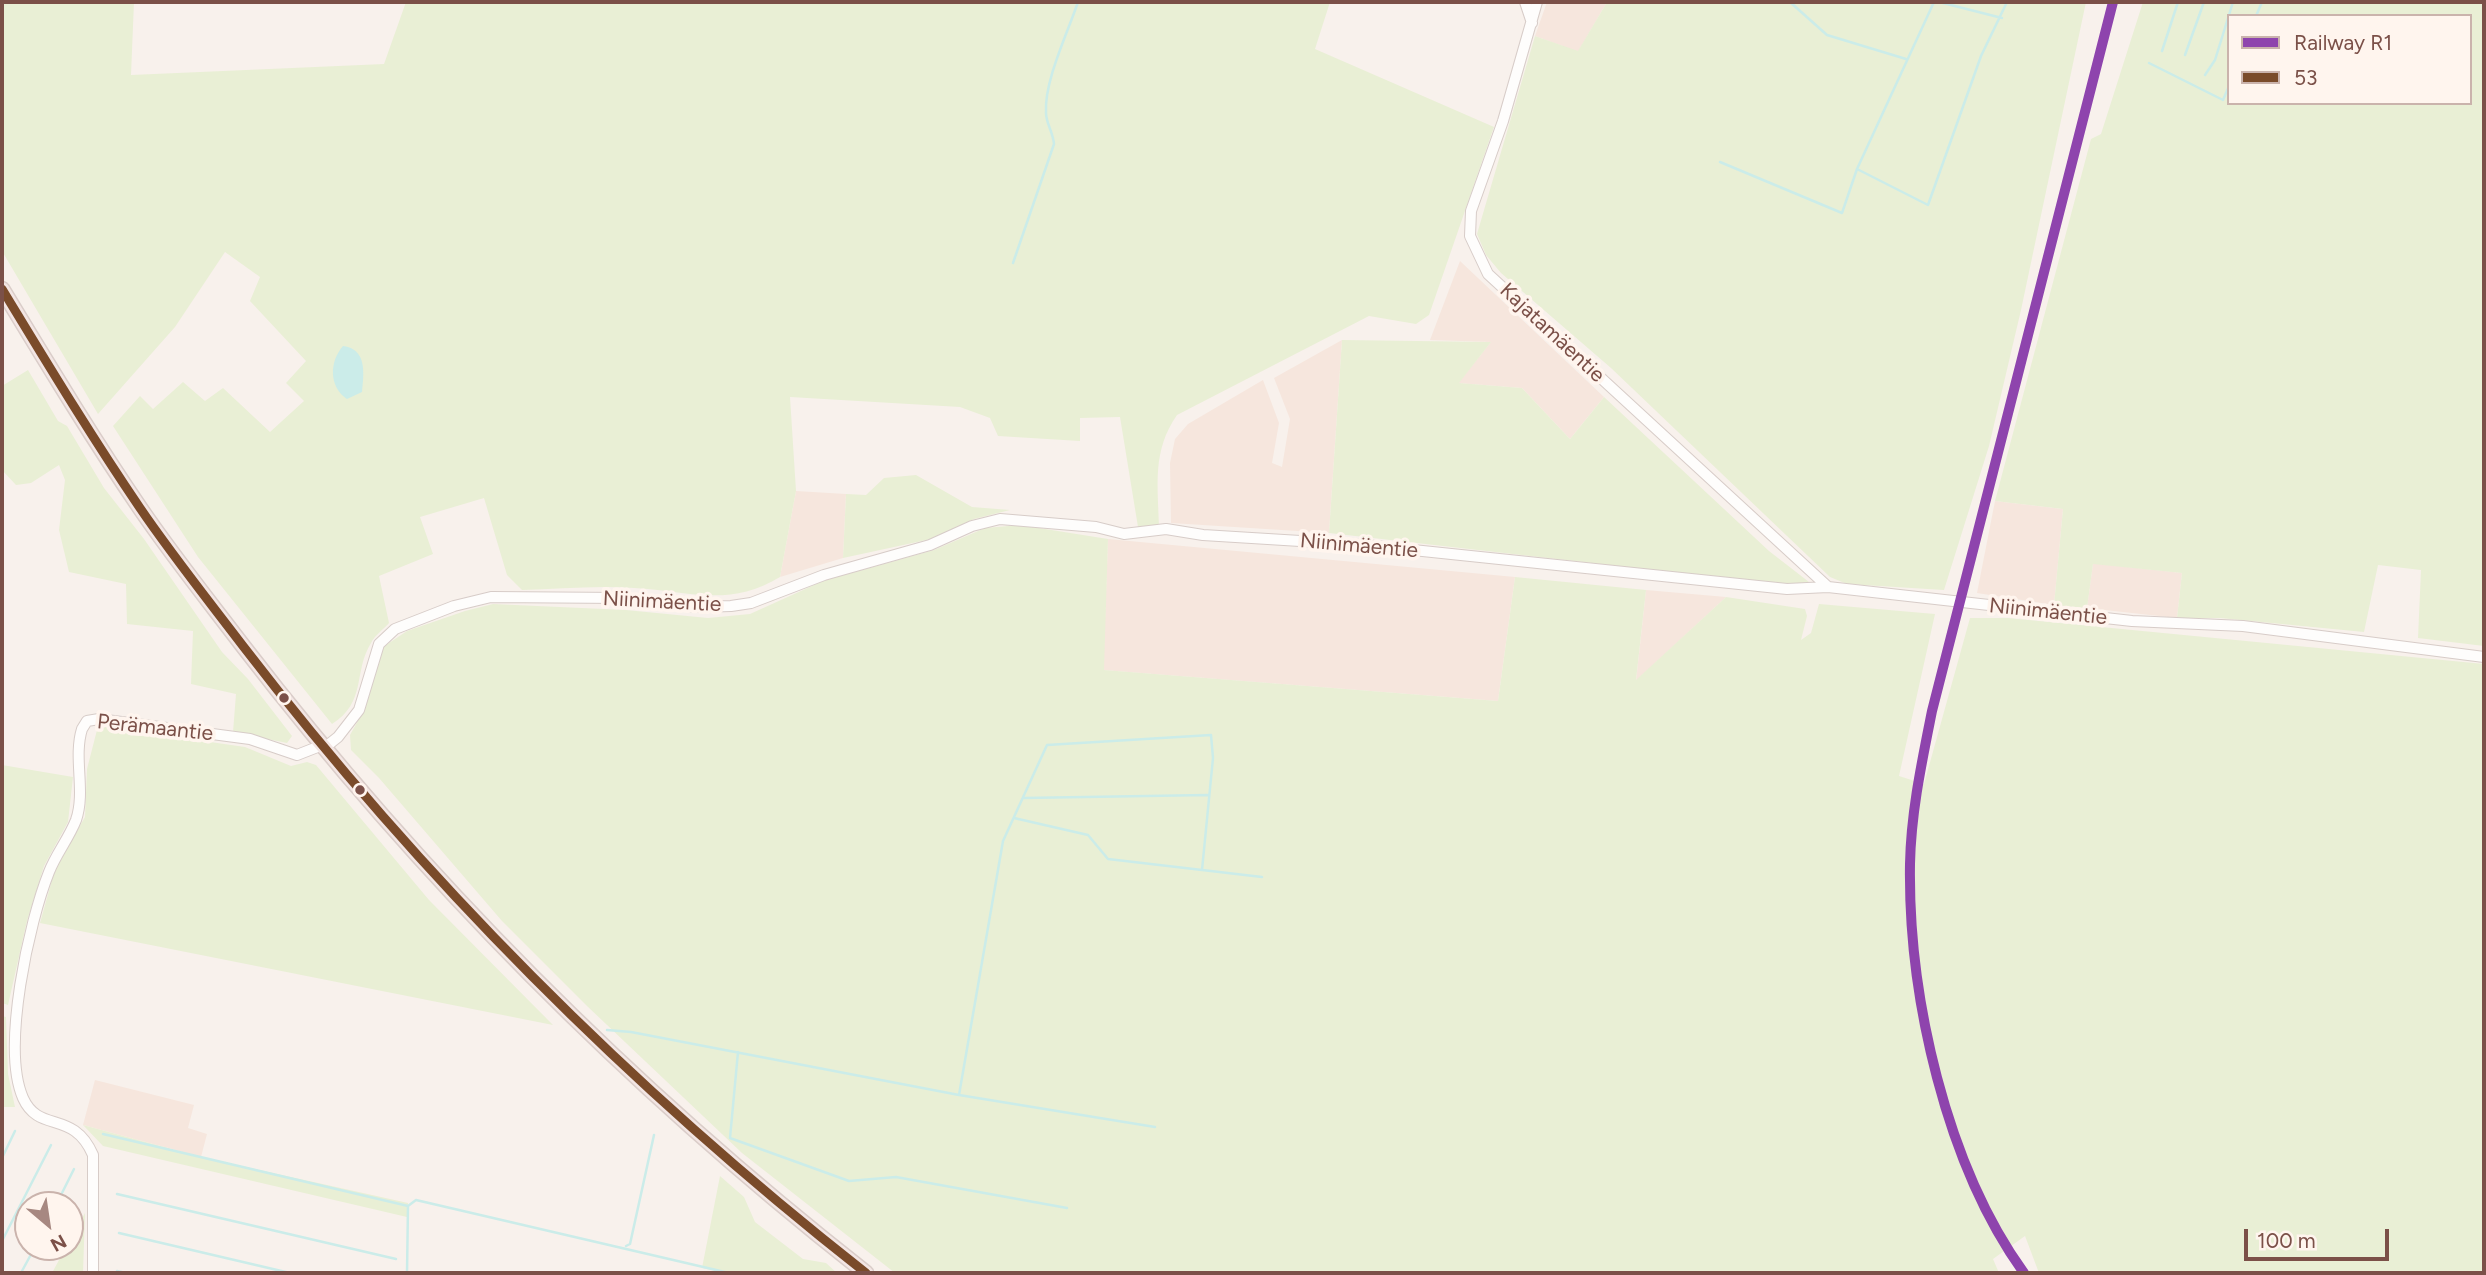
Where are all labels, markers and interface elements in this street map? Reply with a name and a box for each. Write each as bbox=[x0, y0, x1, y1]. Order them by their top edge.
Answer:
legend bbox=[2227, 14, 2472, 105]
text: Railway R1 bbox=[2294, 30, 2392, 55]
text: 53 bbox=[2294, 65, 2318, 90]
street label: Kajatamäentie bbox=[1494, 278, 1610, 388]
street label: Niinimäentie bbox=[1299, 528, 1419, 564]
street label: Niinimäentie bbox=[602, 586, 722, 618]
street label: Niinimäentie bbox=[1988, 593, 2108, 631]
unlabelled marker bbox=[277, 691, 291, 705]
street label: Perämaantie bbox=[96, 709, 214, 747]
unlabelled marker bbox=[353, 783, 367, 797]
north arrow bbox=[14, 1191, 84, 1261]
scale bar bbox=[2248, 1216, 2393, 1260]
text: 100 m bbox=[2257, 1228, 2316, 1253]
text: N bbox=[46, 1229, 70, 1257]

